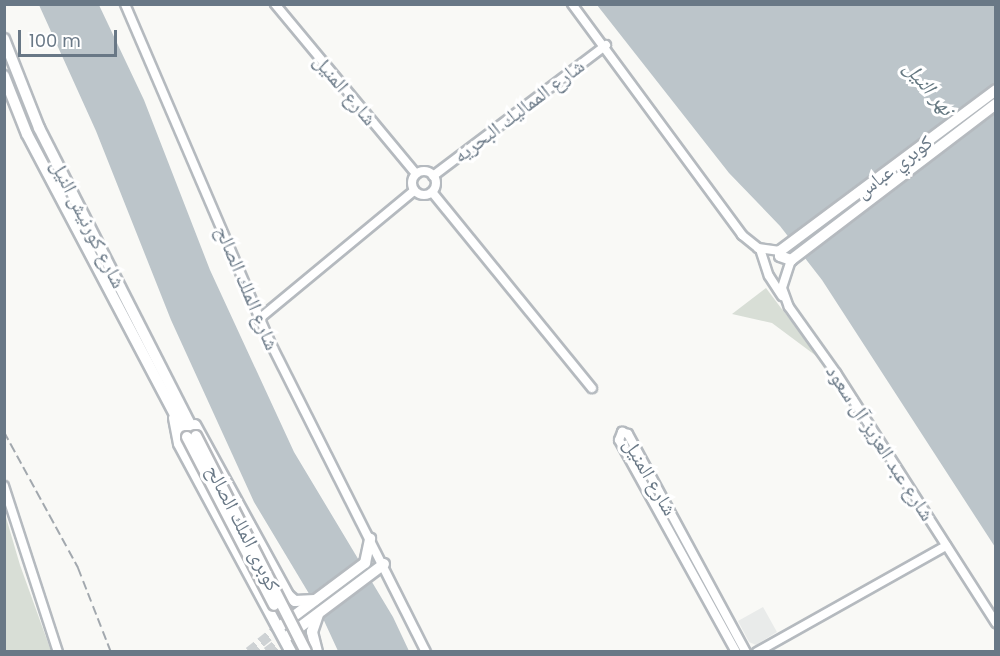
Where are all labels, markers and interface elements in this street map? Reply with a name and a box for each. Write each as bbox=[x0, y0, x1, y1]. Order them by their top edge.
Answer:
scale bar bbox=[21, 18, 120, 56]
text: 100 m bbox=[29, 28, 81, 53]
street label: شارع المنيل bbox=[308, 50, 382, 130]
street label: شارع المماليك البحريه bbox=[449, 54, 589, 168]
water label: نهر النيل bbox=[899, 55, 959, 121]
street label: كوبري عباس bbox=[851, 130, 937, 204]
street label: شارع كورنيش النيل bbox=[45, 156, 131, 292]
street label: شارع الملك الصالح bbox=[210, 222, 284, 354]
street label: شارع عبد العزيز آل سعود bbox=[821, 361, 939, 525]
street label: شارع المنيل bbox=[618, 434, 682, 520]
street label: كوبرى الملك الصالح bbox=[201, 461, 285, 595]

